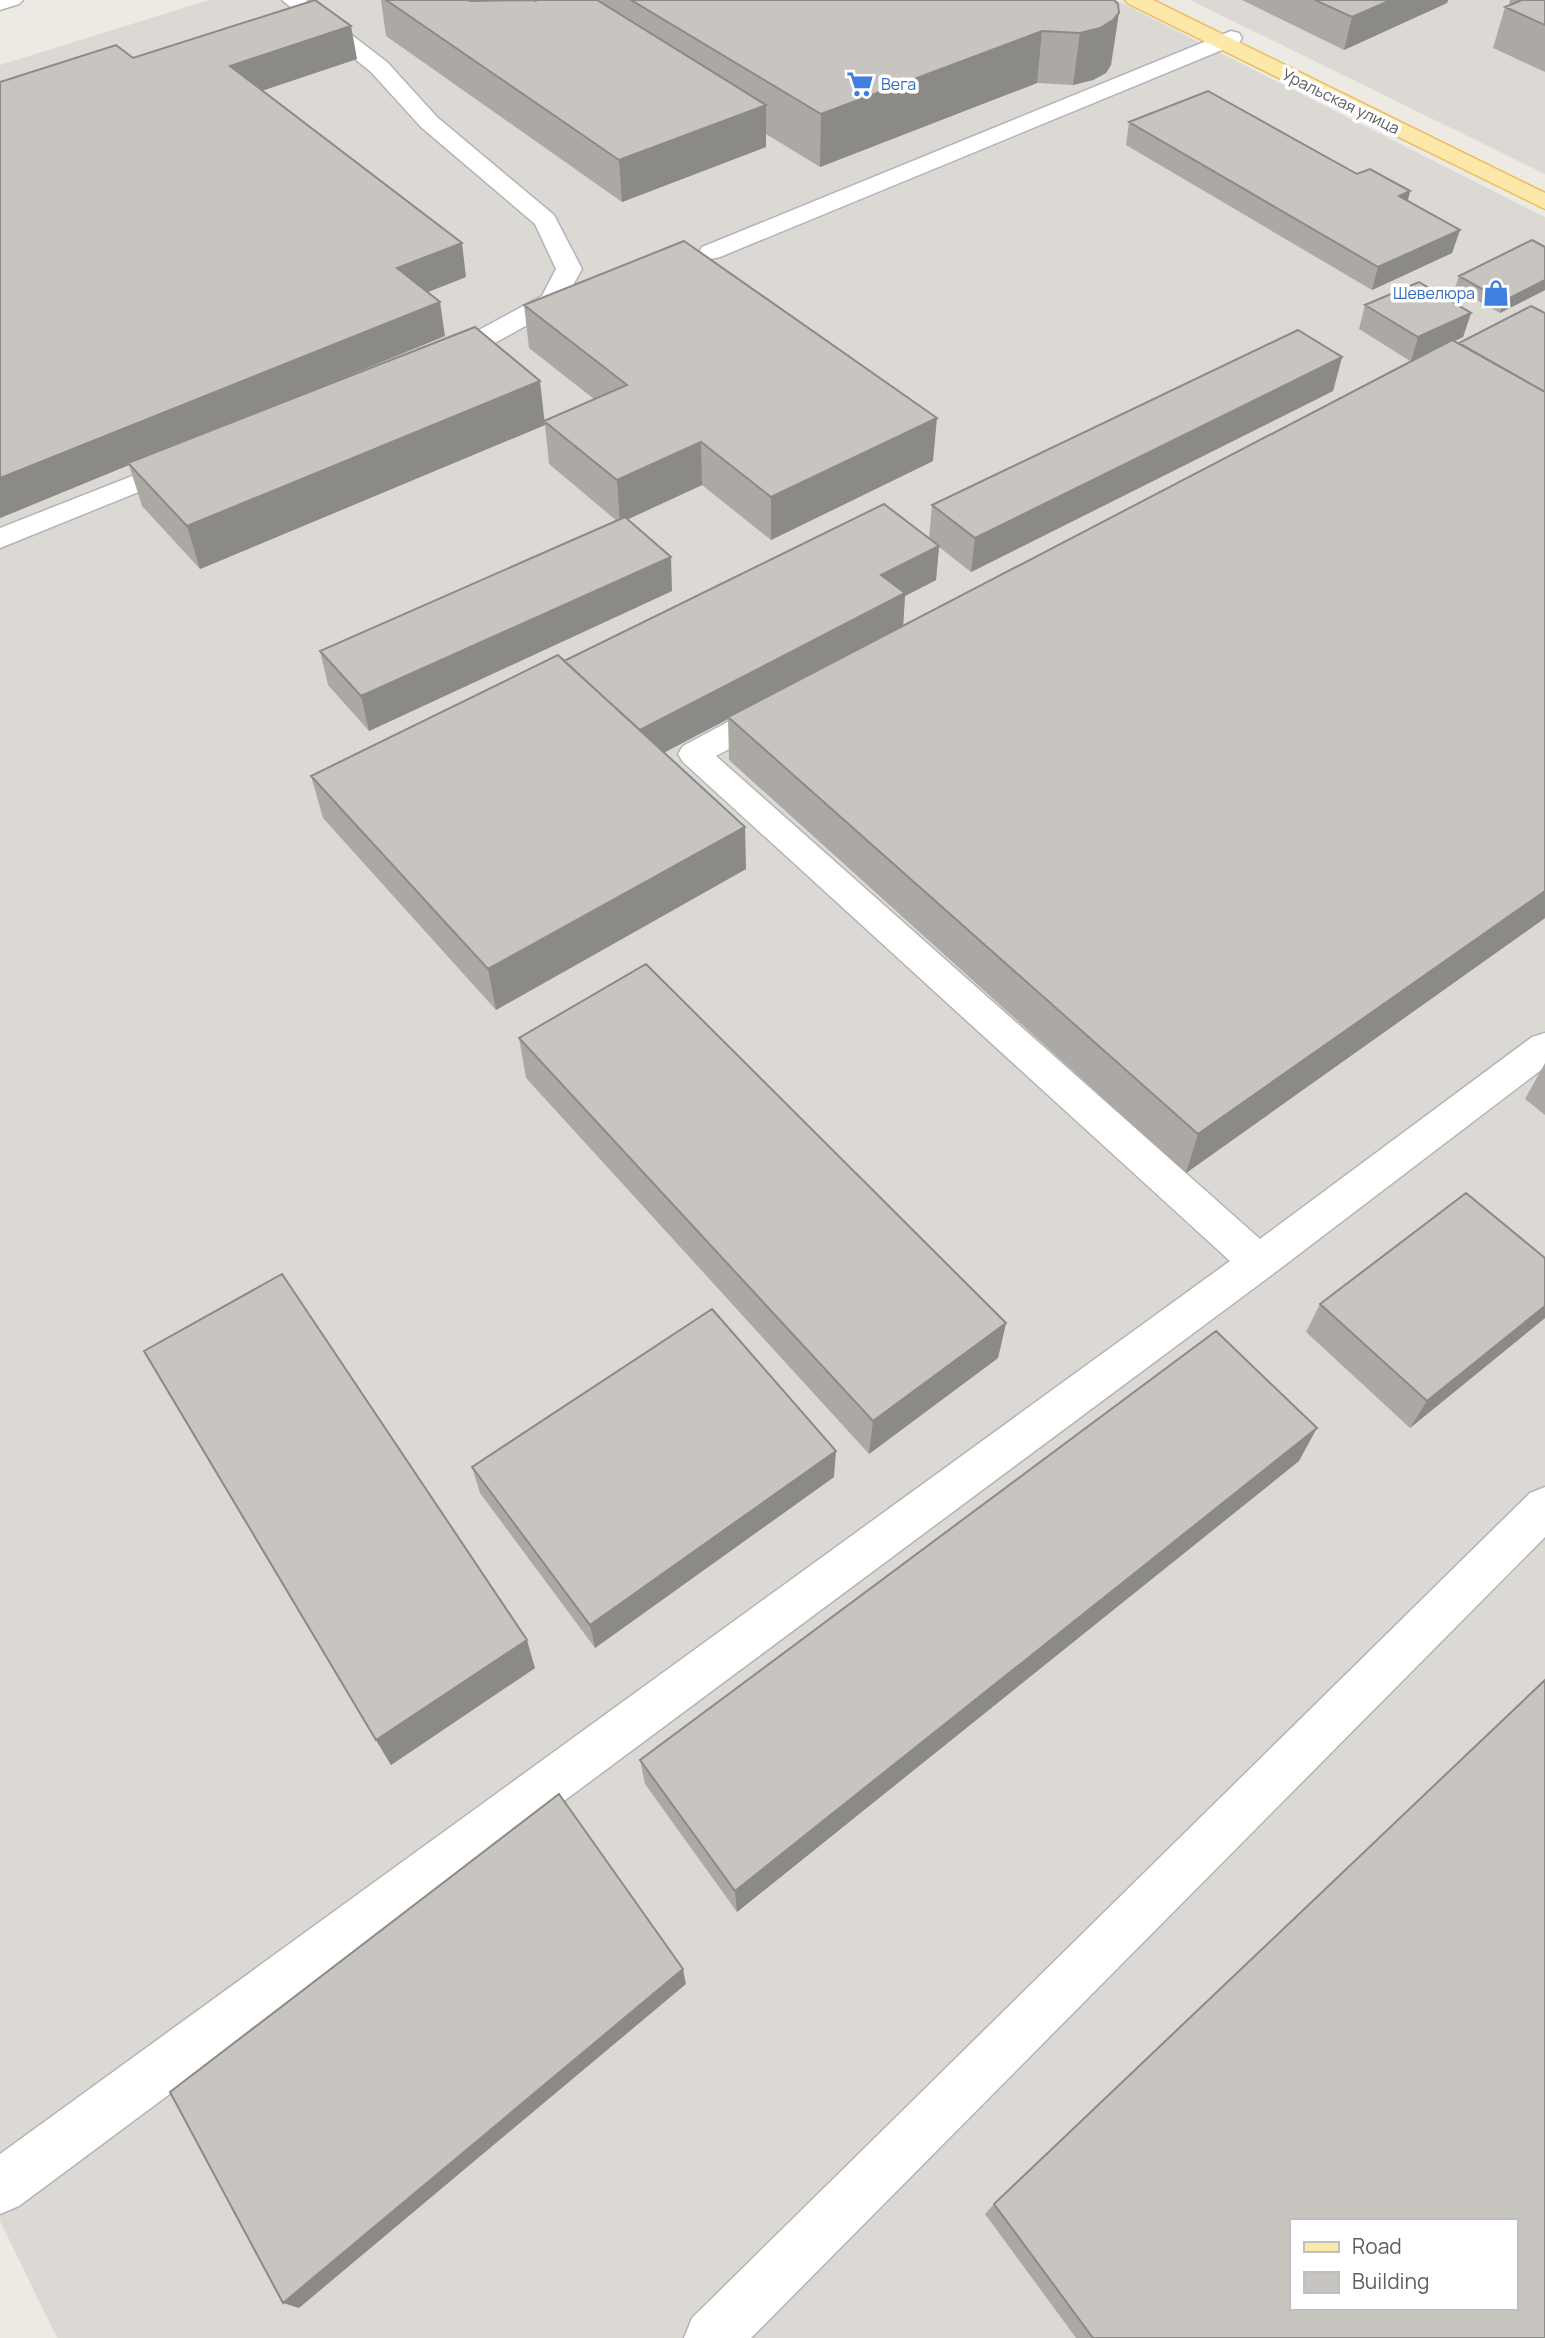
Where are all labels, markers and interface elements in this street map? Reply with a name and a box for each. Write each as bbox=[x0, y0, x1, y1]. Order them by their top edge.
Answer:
street label: Уральская улица bbox=[1278, 63, 1404, 139]
supermarket icon: Вега bbox=[845, 69, 875, 99]
place label: Вега bbox=[881, 73, 916, 95]
shop icon: Шевелюра bbox=[1481, 278, 1511, 308]
place label: Шевелюра bbox=[1393, 282, 1475, 304]
legend bbox=[1290, 2219, 1517, 2310]
text: Road bbox=[1352, 2232, 1402, 2260]
text: Building bbox=[1352, 2267, 1429, 2295]

